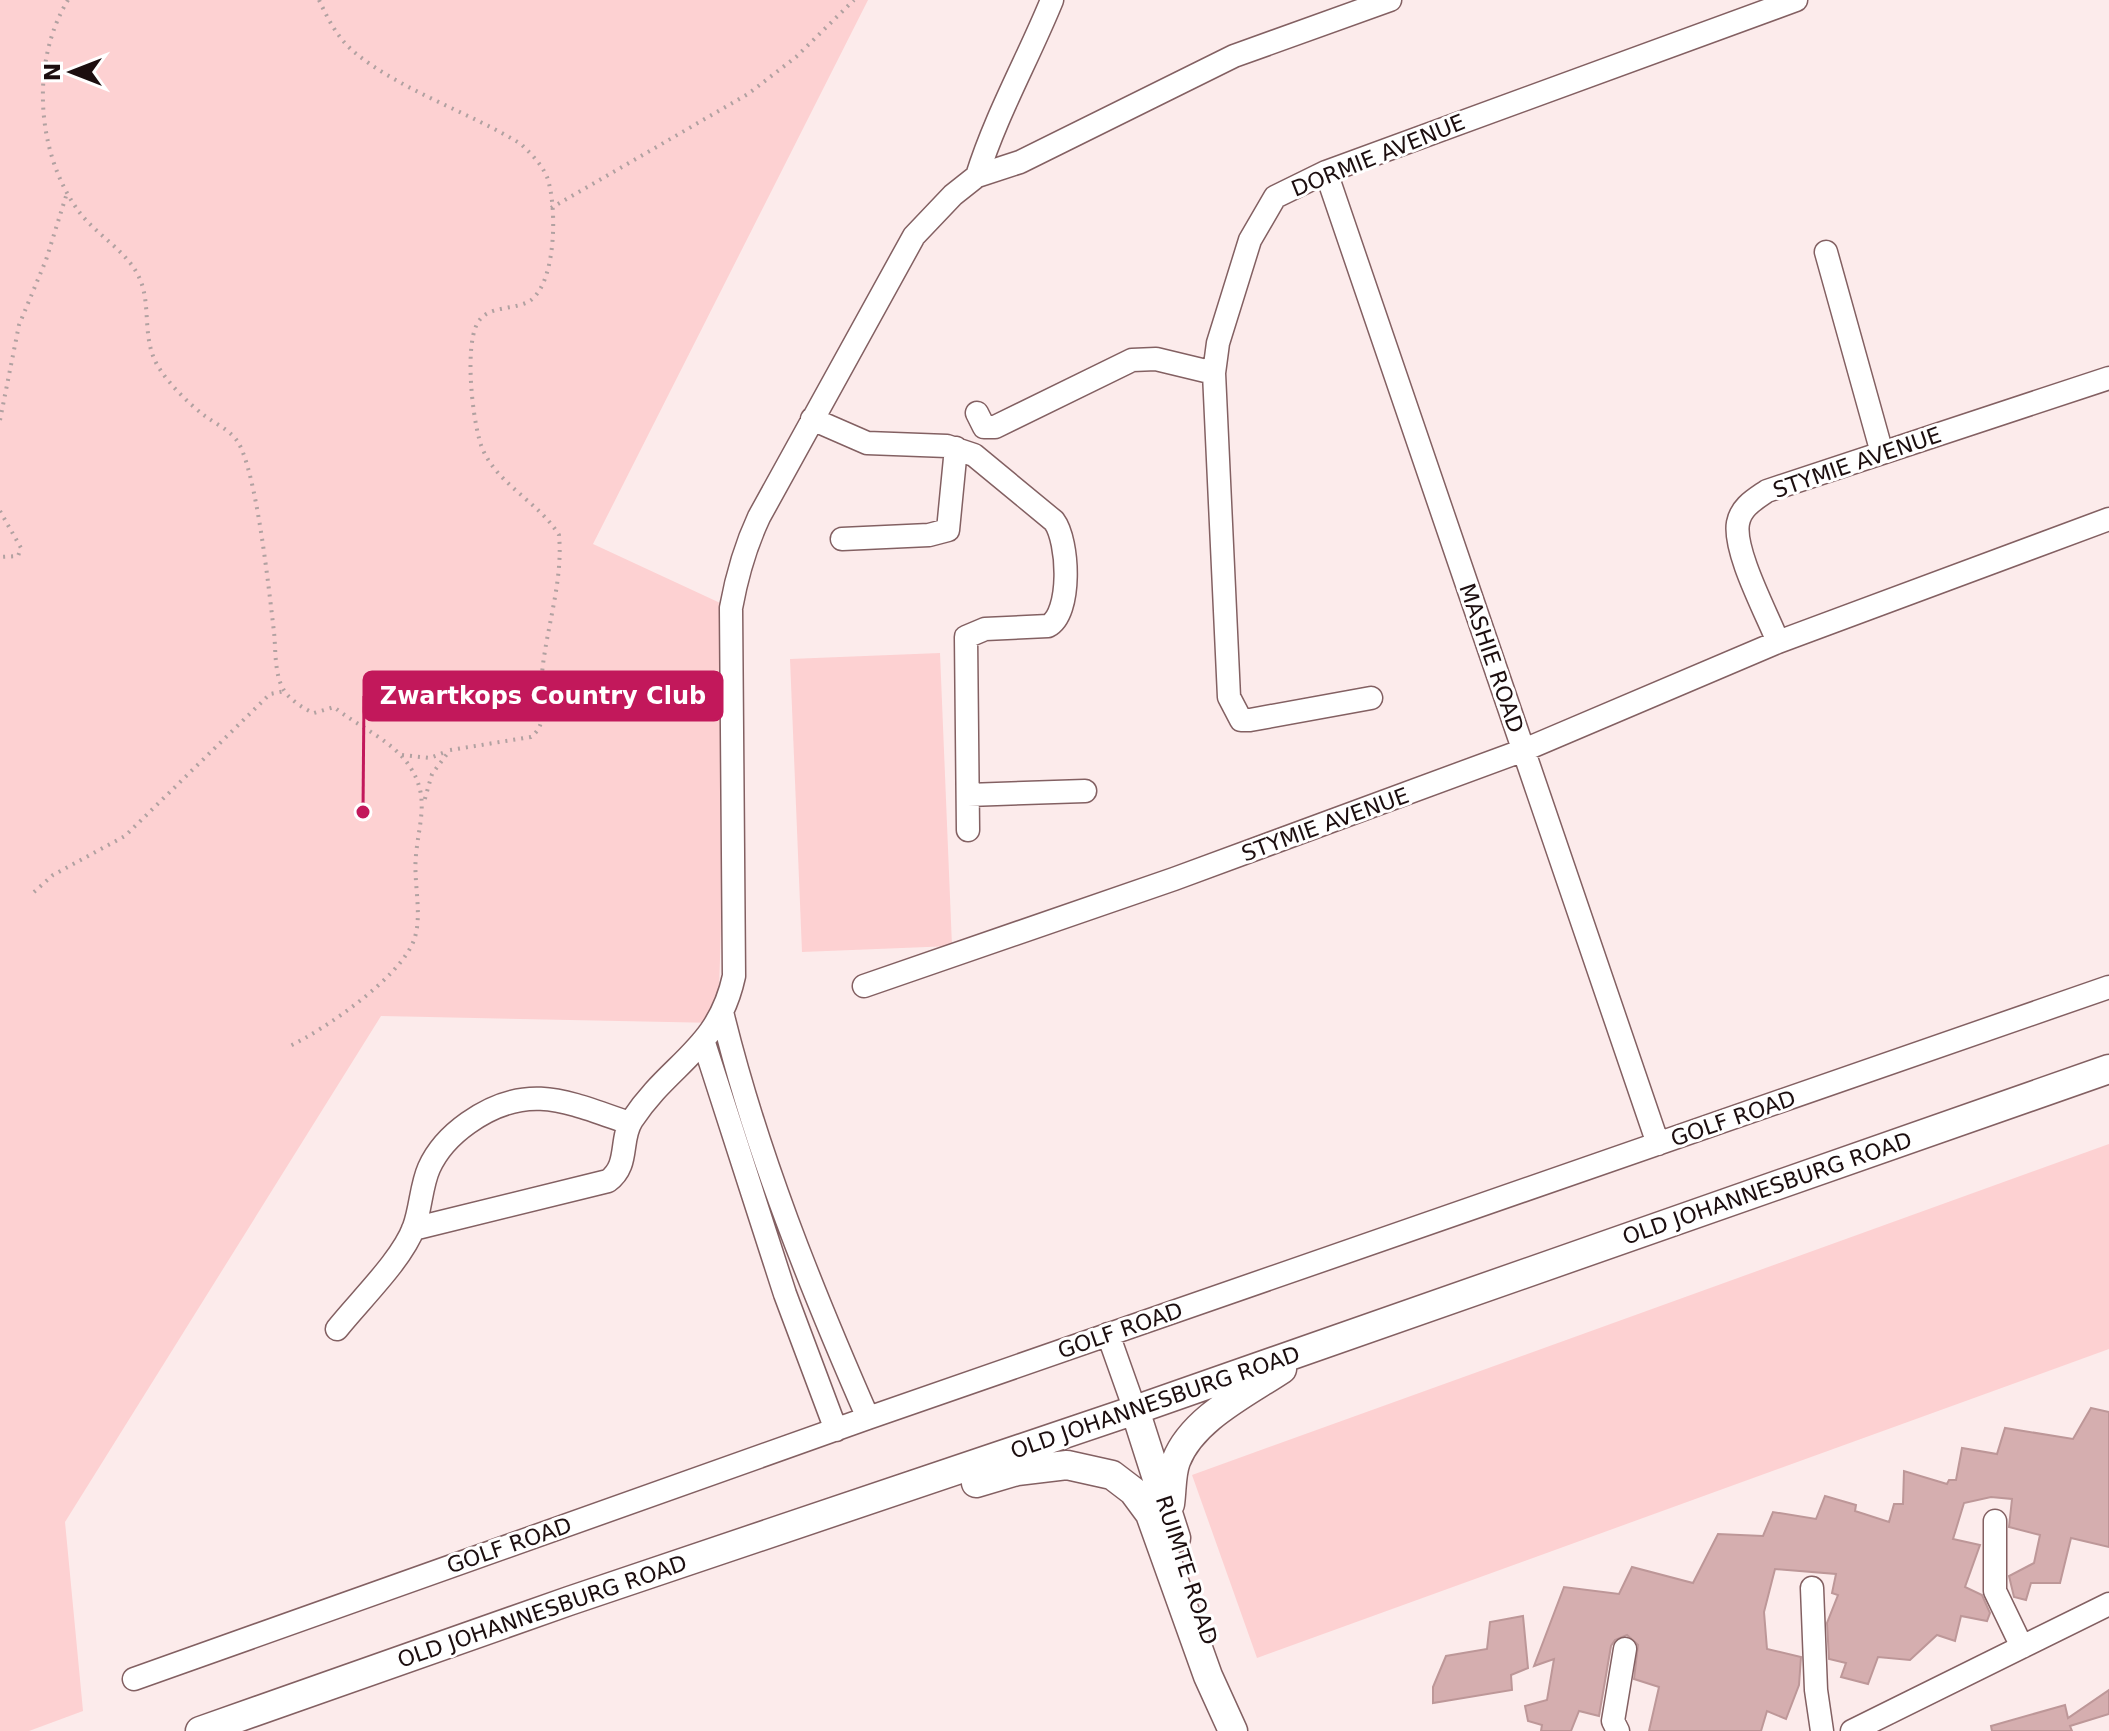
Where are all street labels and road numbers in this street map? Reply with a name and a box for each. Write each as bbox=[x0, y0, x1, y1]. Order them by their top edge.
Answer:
street label: DORMIE AVENUE bbox=[1288, 109, 1469, 202]
street label: STYMIE AVENUE bbox=[1770, 422, 1945, 503]
street label: MASHIE ROAD bbox=[1454, 580, 1529, 736]
street label: STYMIE AVENUE bbox=[1238, 783, 1412, 866]
street label: GOLF ROAD bbox=[1667, 1085, 1799, 1152]
street label: OLD JOHANNESBURG ROAD bbox=[1619, 1127, 1915, 1250]
street label: GOLF ROAD bbox=[1054, 1297, 1186, 1364]
street label: OLD JOHANNESBURG ROAD bbox=[1007, 1341, 1303, 1464]
street label: RUIMTE ROAD bbox=[1151, 1492, 1222, 1648]
street label: GOLF ROAD bbox=[443, 1512, 575, 1579]
street label: OLD JOHANNESBURG ROAD bbox=[394, 1550, 690, 1673]

